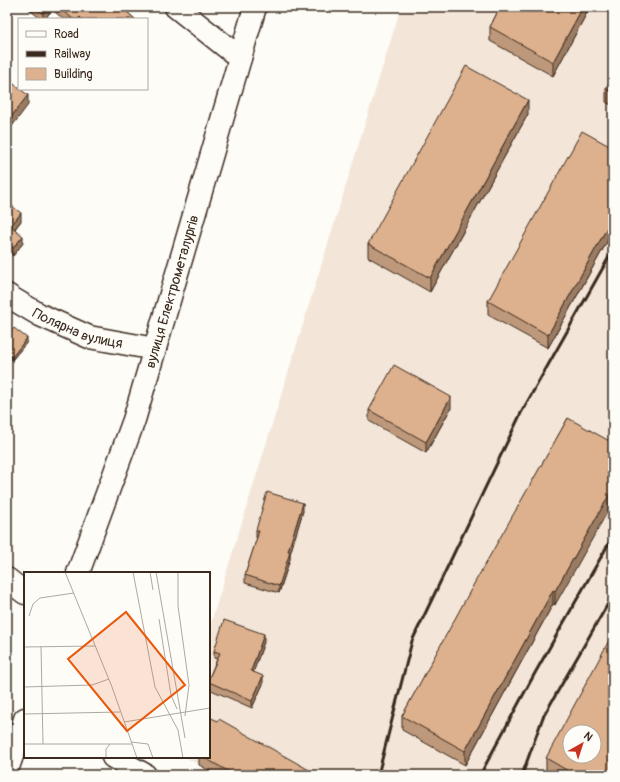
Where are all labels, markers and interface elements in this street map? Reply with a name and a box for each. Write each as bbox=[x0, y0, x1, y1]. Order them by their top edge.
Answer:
legend bbox=[18, 18, 148, 90]
text: Road bbox=[54, 27, 79, 42]
text: Railway bbox=[54, 47, 90, 62]
text: Building bbox=[54, 67, 93, 82]
street label: вулиця Електрометалургів bbox=[141, 213, 202, 370]
street label: Полярна вулиця bbox=[30, 304, 124, 351]
inset map bbox=[24, 572, 210, 758]
north arrow bbox=[562, 724, 602, 764]
text: N bbox=[581, 729, 595, 744]

